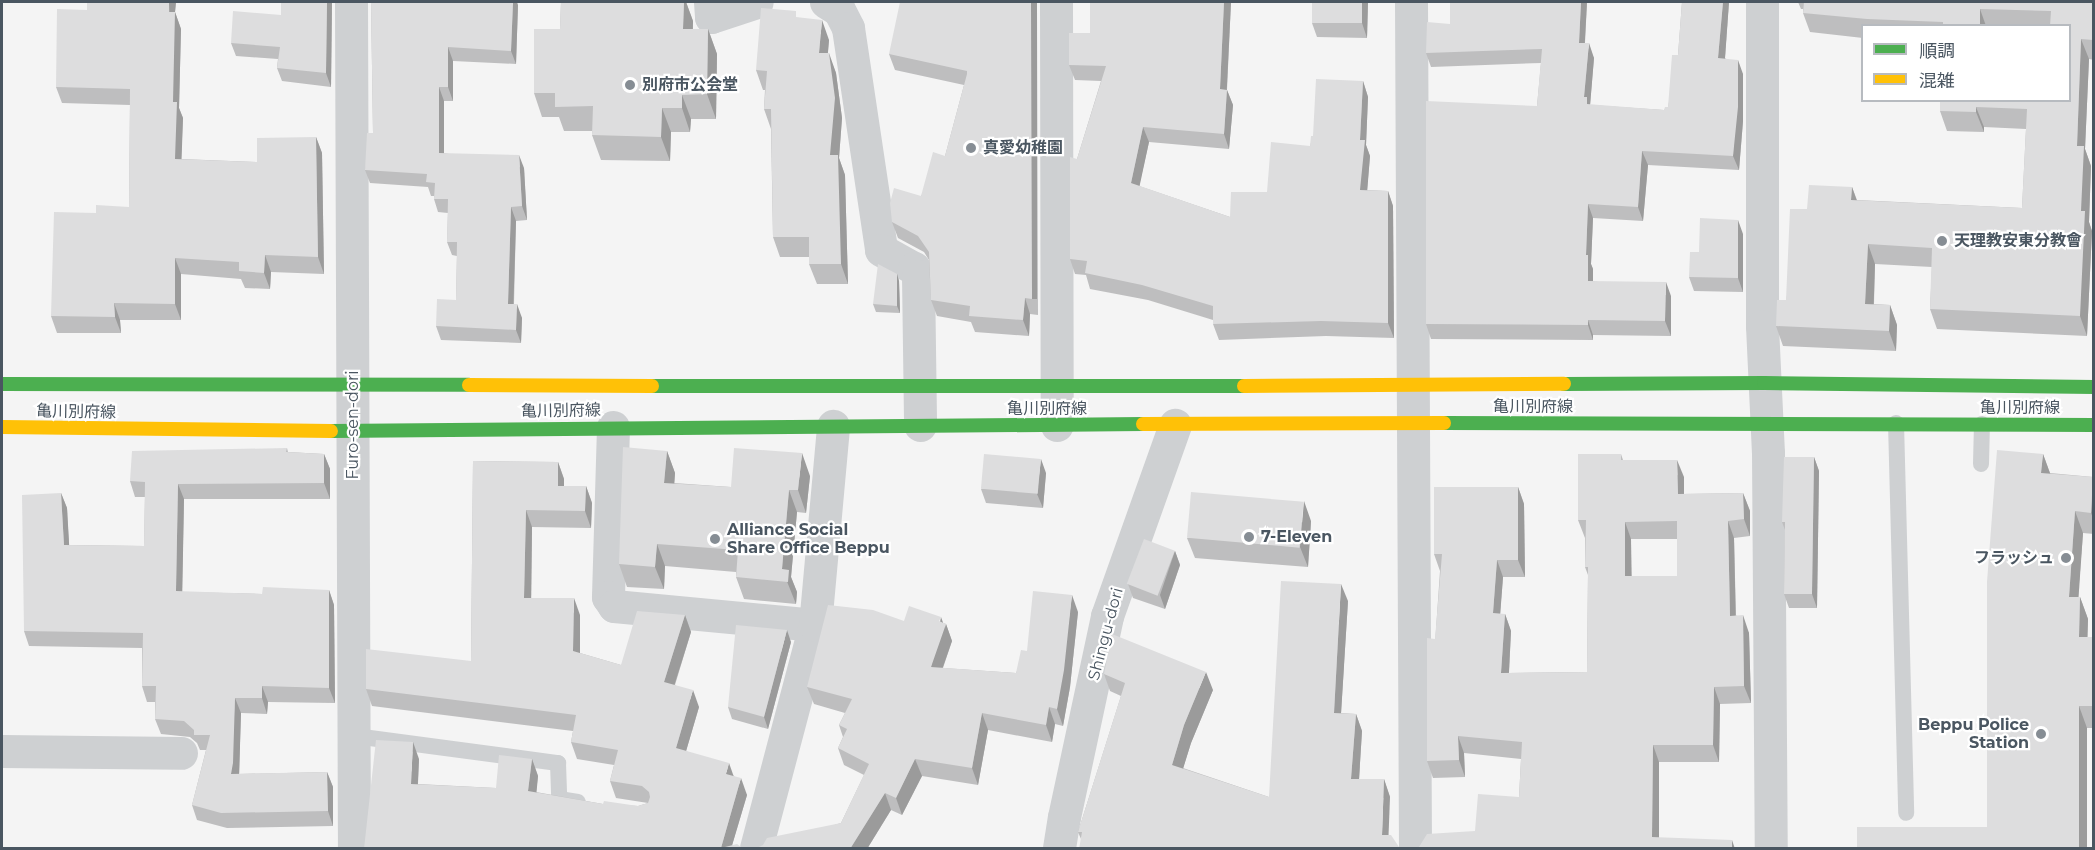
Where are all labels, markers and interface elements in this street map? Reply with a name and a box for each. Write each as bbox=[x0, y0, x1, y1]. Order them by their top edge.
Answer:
legend bbox=[1861, 24, 2071, 102]
text: 順調 bbox=[1919, 40, 1955, 62]
text: 混雑 bbox=[1919, 70, 1955, 92]
place label: 別府市公会堂 bbox=[642, 75, 738, 95]
marker: 別府市公会堂 bbox=[623, 78, 637, 92]
place label: 真愛幼稚園 bbox=[983, 138, 1063, 158]
marker: 真愛幼稚園 bbox=[964, 141, 978, 155]
place label: 天理教安東分教會 bbox=[1954, 231, 2082, 251]
marker: 天理教安東分教會 bbox=[1935, 234, 1949, 248]
street label: Furo-sen-dori bbox=[343, 370, 363, 480]
street label: 亀川別府線 bbox=[1493, 397, 1573, 417]
street label: 亀川別府線 bbox=[1980, 398, 2060, 418]
street label: 亀川別府線 bbox=[1007, 399, 1087, 419]
street label: 亀川別府線 bbox=[521, 401, 601, 421]
street label: 亀川別府線 bbox=[36, 402, 116, 422]
place label: Alliance Social Share Office Beppu bbox=[727, 520, 890, 558]
place label: 7-Eleven bbox=[1261, 527, 1332, 547]
marker: 7-Eleven bbox=[1242, 530, 1256, 544]
marker: Alliance Social Share Office Beppu bbox=[708, 532, 722, 546]
place label: フラッシュ bbox=[1974, 548, 2054, 568]
marker: フラッシュ bbox=[2059, 551, 2073, 565]
street label: Shingu-dori bbox=[1084, 586, 1128, 682]
place label: Beppu Police Station bbox=[1918, 715, 2029, 753]
marker: Beppu Police Station bbox=[2034, 727, 2048, 741]

